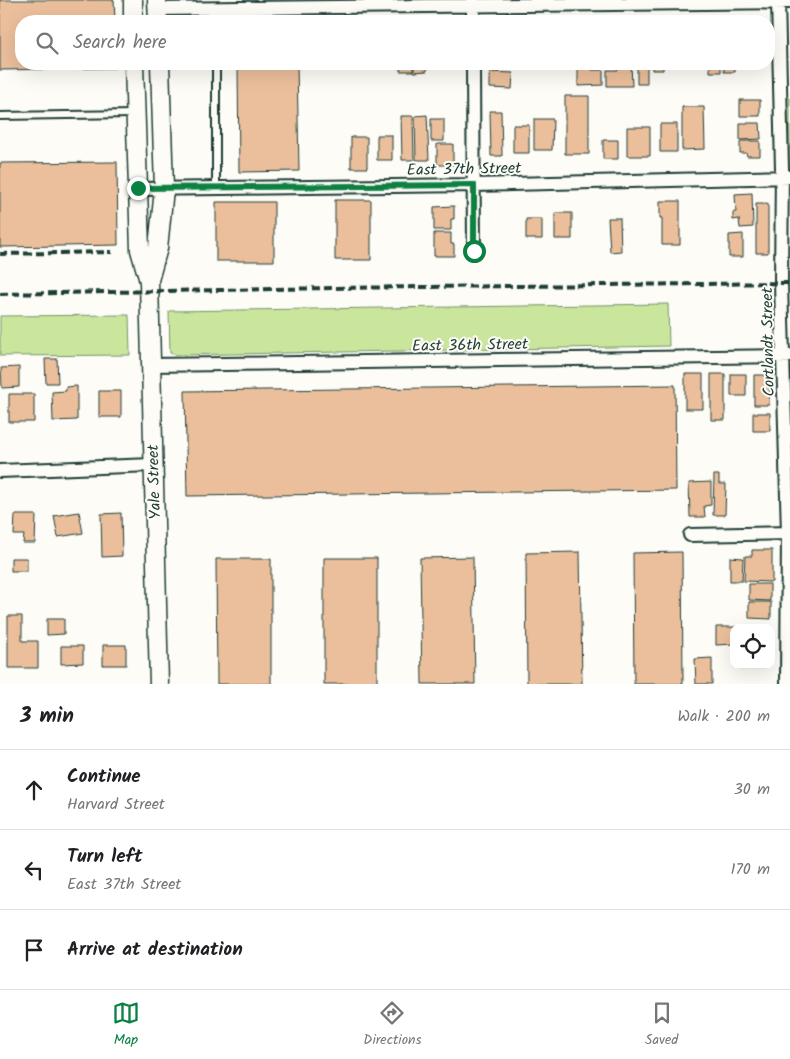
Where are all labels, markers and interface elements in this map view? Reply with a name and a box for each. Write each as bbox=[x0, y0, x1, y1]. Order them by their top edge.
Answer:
search box bbox=[15, 15, 775, 70]
text: Search here bbox=[73, 28, 167, 58]
icon: search bbox=[33, 29, 61, 57]
street label: East 37th Street bbox=[407, 156, 522, 183]
route end bbox=[127, 177, 150, 200]
route start bbox=[463, 240, 486, 263]
street label: Cortlandt Street bbox=[755, 286, 782, 397]
street label: East 36th Street bbox=[412, 332, 529, 359]
street label: Yale Street bbox=[141, 443, 168, 520]
map controls bbox=[730, 624, 775, 669]
button: locate bbox=[730, 624, 775, 669]
text: 3 min bbox=[20, 700, 74, 733]
text: Walk · 200 m bbox=[677, 704, 770, 729]
text: Continue bbox=[67, 762, 140, 792]
icon: ahead bbox=[20, 776, 48, 804]
text: 30 m bbox=[734, 777, 770, 802]
text: Harvard Street bbox=[67, 792, 165, 817]
text: Turn left bbox=[67, 842, 142, 872]
icon: left bbox=[20, 856, 48, 884]
text: 170 m bbox=[730, 857, 770, 882]
text: East 37th Street bbox=[67, 872, 182, 897]
text: Arrive at destination bbox=[67, 935, 243, 965]
icon: arrive bbox=[20, 936, 48, 964]
tab: Map bbox=[112, 999, 140, 1051]
tab: Directions bbox=[363, 999, 421, 1051]
tab: Saved bbox=[645, 999, 678, 1051]

